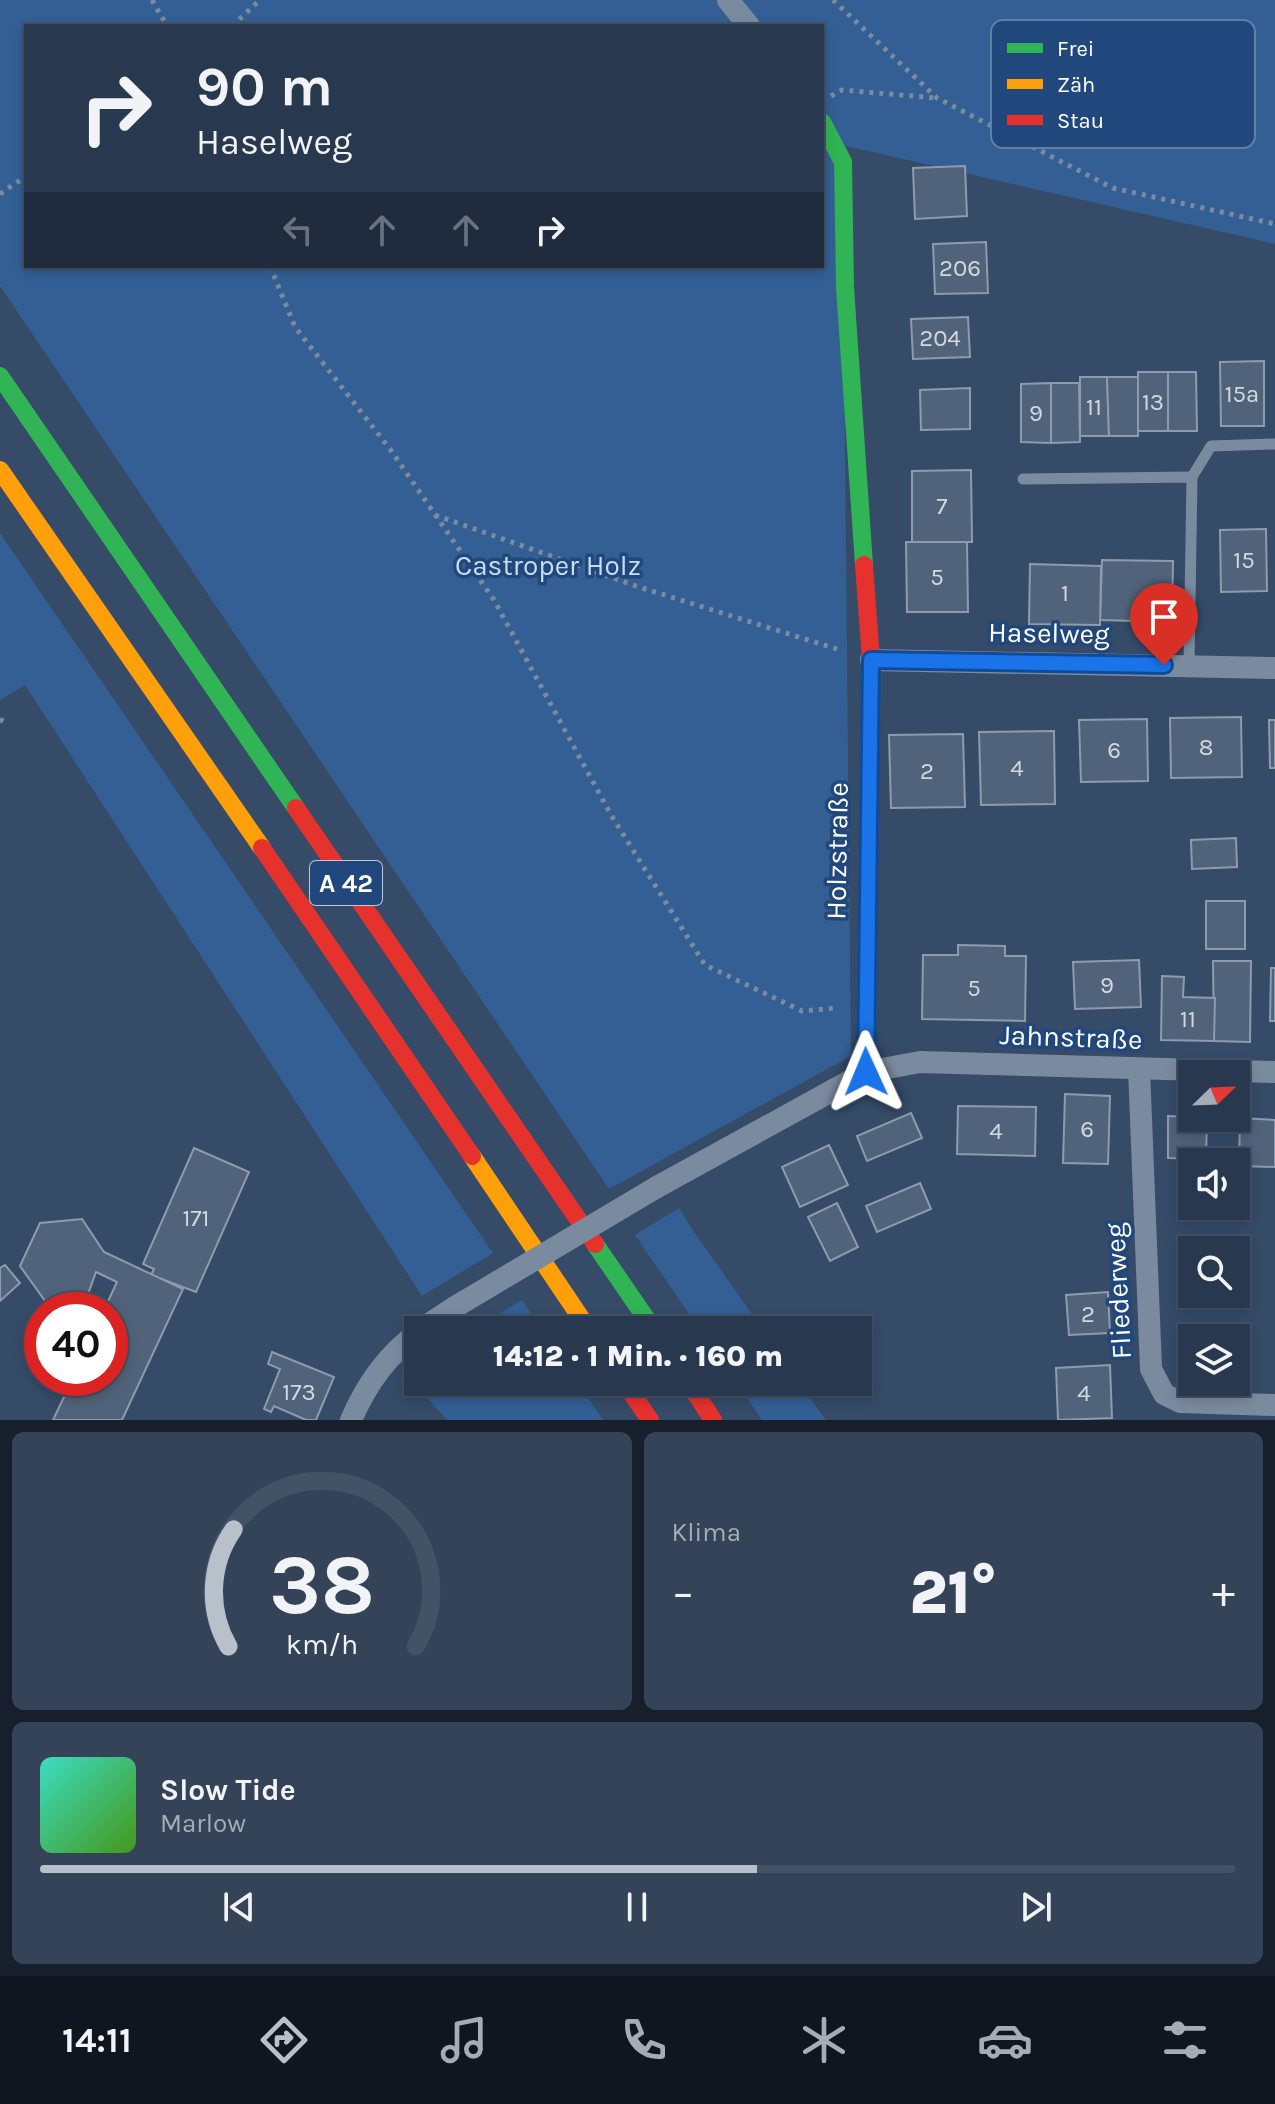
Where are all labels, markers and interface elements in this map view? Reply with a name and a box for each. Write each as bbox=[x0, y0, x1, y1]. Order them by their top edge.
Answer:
legend bbox=[991, 20, 1255, 148]
text: Frei bbox=[1057, 36, 1094, 62]
text: 90 m bbox=[196, 54, 333, 119]
icon: right bbox=[64, 56, 168, 160]
text: Zäh bbox=[1057, 72, 1095, 98]
text: Stau bbox=[1057, 108, 1104, 134]
text: Haselweg bbox=[196, 121, 352, 163]
icon: left bbox=[276, 208, 320, 252]
icon: ahead bbox=[360, 208, 404, 252]
icon: ahead bbox=[444, 208, 488, 252]
icon: right bbox=[528, 208, 572, 252]
house number: 206 bbox=[939, 254, 981, 282]
house number: 204 bbox=[919, 324, 961, 352]
house number: 15a bbox=[1225, 380, 1259, 408]
house number: 13 bbox=[1142, 388, 1164, 416]
house number: 11 bbox=[1086, 393, 1102, 421]
house number: 9 bbox=[1029, 399, 1043, 427]
house number: 7 bbox=[936, 492, 948, 520]
house number: 15 bbox=[1233, 546, 1255, 574]
park label: Castroper Holz bbox=[455, 549, 641, 582]
house number: 5 bbox=[930, 563, 944, 591]
house number: 1 bbox=[1061, 579, 1069, 607]
pin bbox=[1130, 583, 1198, 665]
icon: arrive bbox=[1142, 595, 1186, 639]
street label: Haselweg bbox=[988, 615, 1110, 651]
house number: 8 bbox=[1199, 733, 1213, 761]
house number: 6 bbox=[1107, 736, 1121, 764]
house number: 4 bbox=[1010, 754, 1024, 782]
house number: 2 bbox=[920, 757, 934, 785]
street label: Holzstraße bbox=[819, 782, 855, 920]
road number: A 42 bbox=[310, 861, 382, 905]
house number: 9 bbox=[1100, 971, 1114, 999]
house number: 5 bbox=[967, 974, 981, 1002]
house number: 11 bbox=[1180, 1005, 1196, 1033]
street label: Jahnstraße bbox=[999, 1018, 1143, 1056]
position arrow bbox=[824, 1030, 908, 1114]
north arrow bbox=[1178, 1060, 1250, 1132]
map controls bbox=[1178, 1060, 1250, 1396]
house number: 6 bbox=[1080, 1115, 1094, 1143]
house number: 4 bbox=[989, 1117, 1003, 1145]
button: sound bbox=[1178, 1148, 1250, 1220]
house number: 171 bbox=[182, 1204, 210, 1232]
street label: Fliederweg bbox=[1098, 1222, 1138, 1360]
button: search bbox=[1178, 1236, 1250, 1308]
speed limit sign: 40 bbox=[24, 1292, 128, 1396]
house number: 2 bbox=[1081, 1300, 1095, 1328]
button: layers bbox=[1178, 1324, 1250, 1396]
text: 14:12 · 1 Min. · 160 m bbox=[493, 1338, 783, 1374]
house number: 173 bbox=[282, 1378, 316, 1406]
house number: 4 bbox=[1077, 1379, 1091, 1407]
text: Klima bbox=[672, 1517, 741, 1548]
text: 38 bbox=[269, 1537, 375, 1634]
text: 21° bbox=[910, 1558, 997, 1628]
text: − bbox=[672, 1567, 695, 1618]
text: + bbox=[1212, 1567, 1235, 1618]
text: km/h bbox=[286, 1628, 358, 1661]
text: Slow Tide bbox=[160, 1772, 296, 1808]
text: Marlow bbox=[160, 1808, 246, 1839]
icon: previous bbox=[217, 1885, 261, 1929]
icon: pause bbox=[615, 1885, 659, 1929]
icon: next bbox=[1014, 1885, 1058, 1929]
icon: directions bbox=[256, 2012, 312, 2068]
icon: music bbox=[436, 2012, 492, 2068]
icon: phone bbox=[616, 2012, 672, 2068]
icon: climate bbox=[796, 2012, 852, 2068]
icon: car bbox=[977, 2012, 1033, 2068]
icon: filters bbox=[1157, 2012, 1213, 2068]
text: 14:11 bbox=[62, 2019, 132, 2061]

